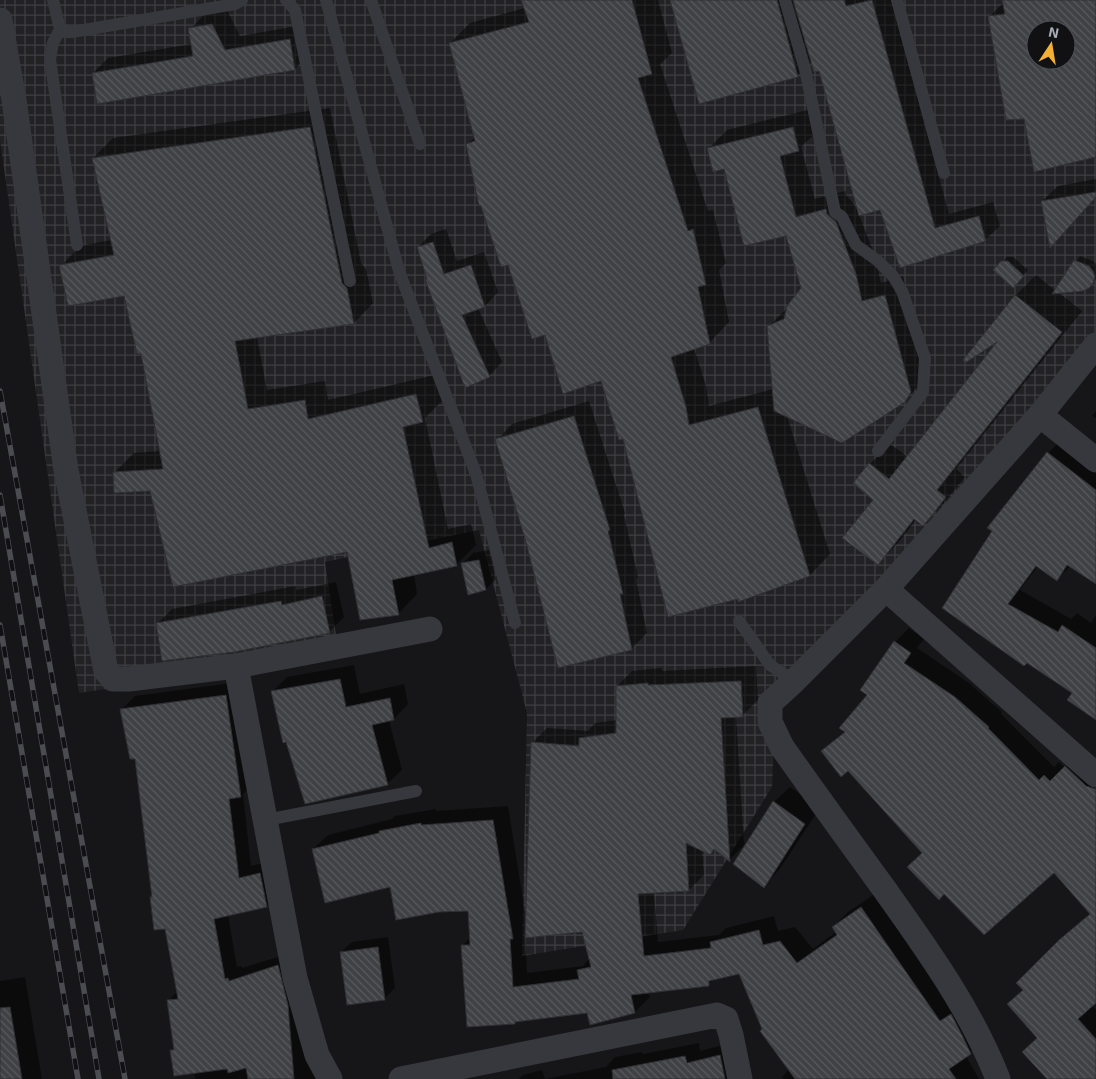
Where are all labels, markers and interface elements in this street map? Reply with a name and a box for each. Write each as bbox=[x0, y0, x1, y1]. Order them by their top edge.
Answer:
north arrow bbox=[1026, 20, 1076, 70]
text: N bbox=[1047, 22, 1061, 41]

